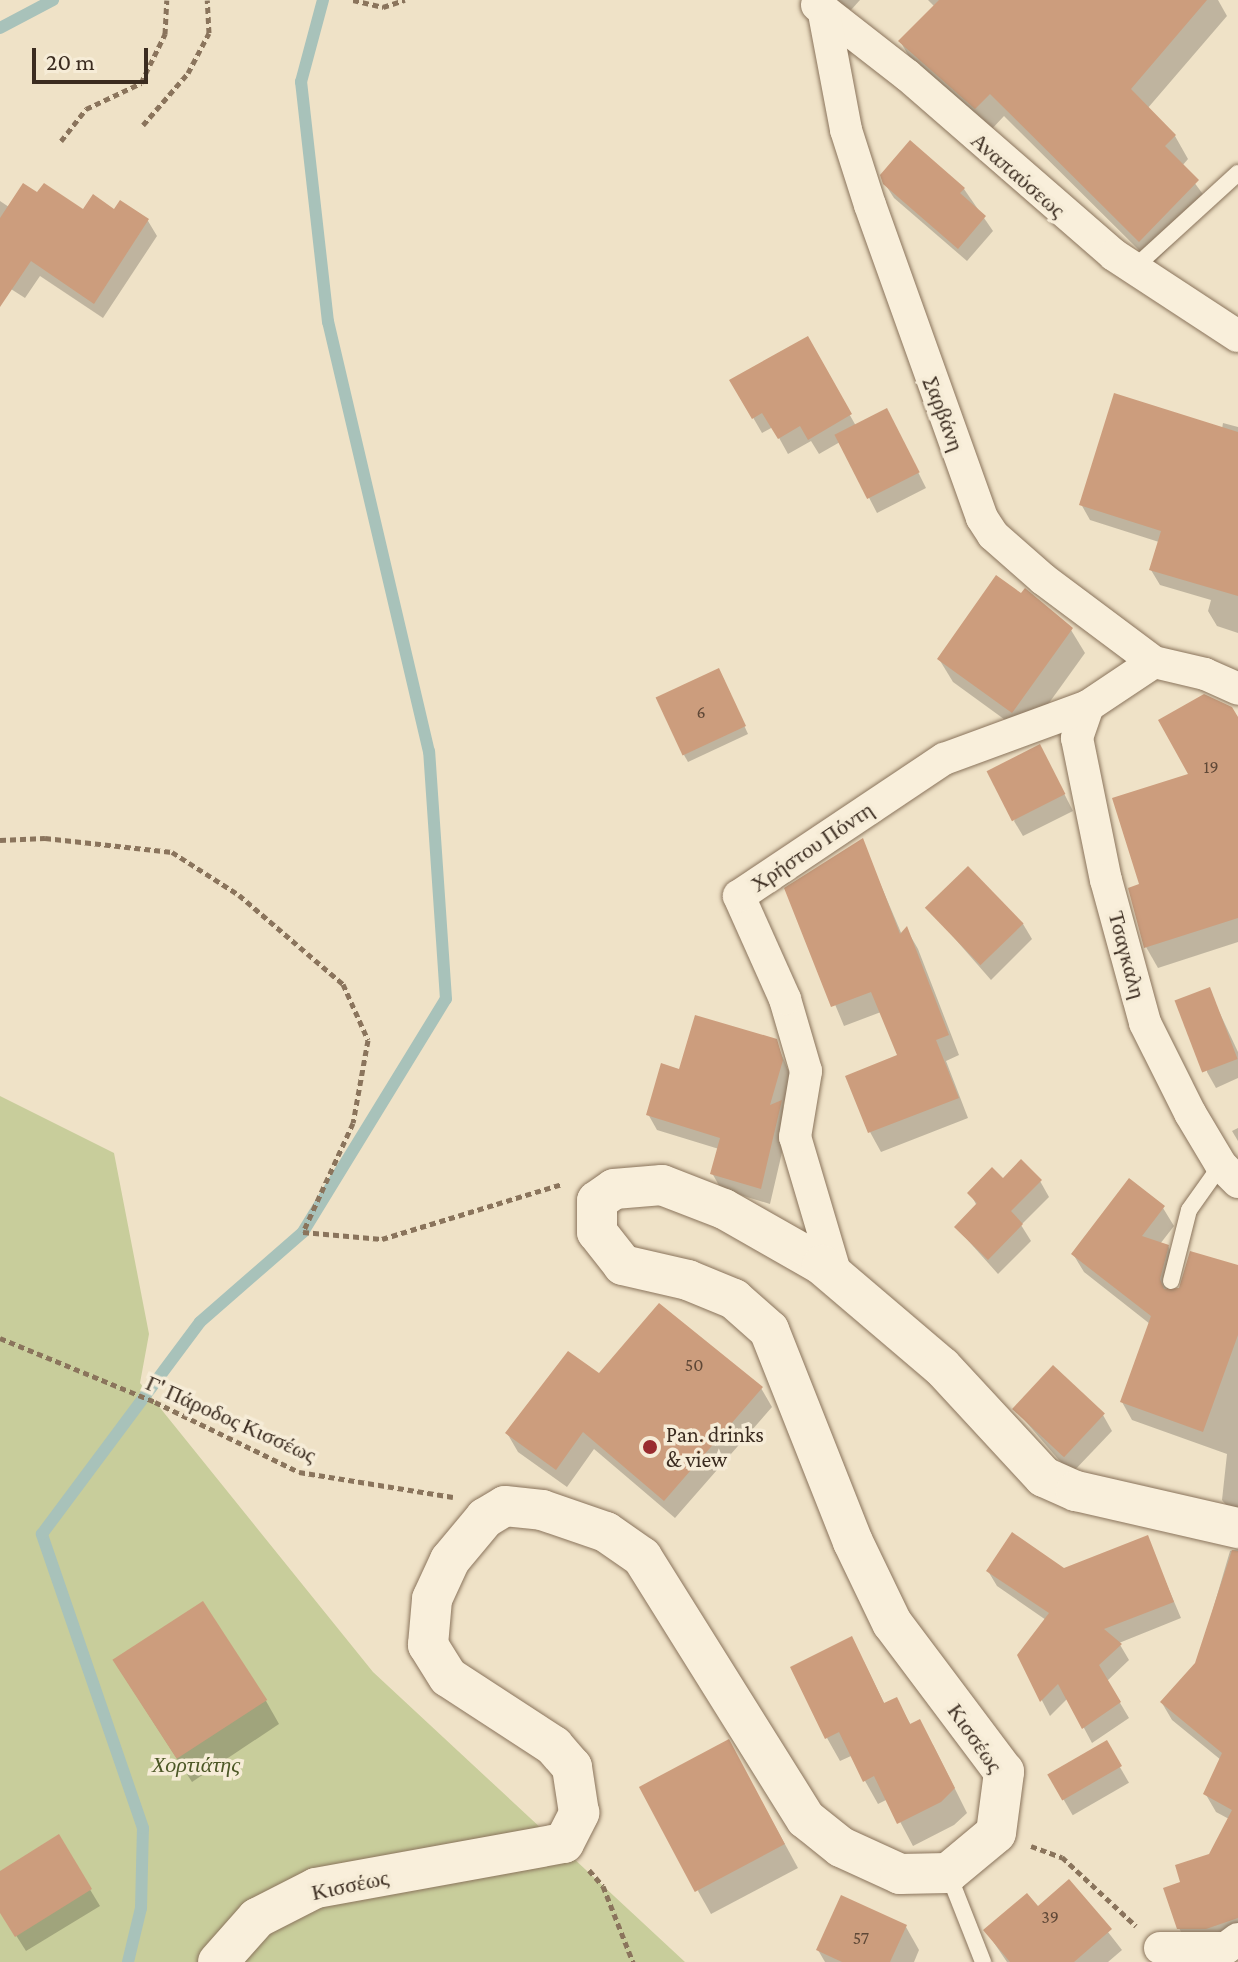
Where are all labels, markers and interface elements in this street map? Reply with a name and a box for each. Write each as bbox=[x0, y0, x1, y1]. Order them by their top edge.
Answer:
scale bar bbox=[36, 32, 152, 82]
text: 20 m bbox=[46, 48, 95, 75]
street label: Αναπαύσεως bbox=[966, 127, 1070, 223]
street label: Σαρβάνη bbox=[918, 373, 970, 455]
house number: 6 bbox=[696, 701, 706, 723]
house number: 19 bbox=[1203, 756, 1219, 778]
street label: Χρήστου Πόντη bbox=[746, 796, 878, 898]
street label: Τσαγκαλη bbox=[1103, 908, 1151, 1002]
house number: 50 bbox=[685, 1354, 703, 1376]
street label: Γ' Πάροδος Κισσέως bbox=[142, 1370, 320, 1468]
place label: Pan. drinks & view bbox=[666, 1421, 764, 1472]
marker: Pan. drinks & view bbox=[641, 1438, 659, 1456]
street label: Κισσέως bbox=[942, 1698, 1008, 1778]
park label: Χορτιάτης bbox=[152, 1752, 240, 1778]
street label: Κισσέως bbox=[309, 1864, 391, 1906]
house number: 39 bbox=[1041, 1906, 1059, 1928]
house number: 57 bbox=[853, 1927, 869, 1949]

